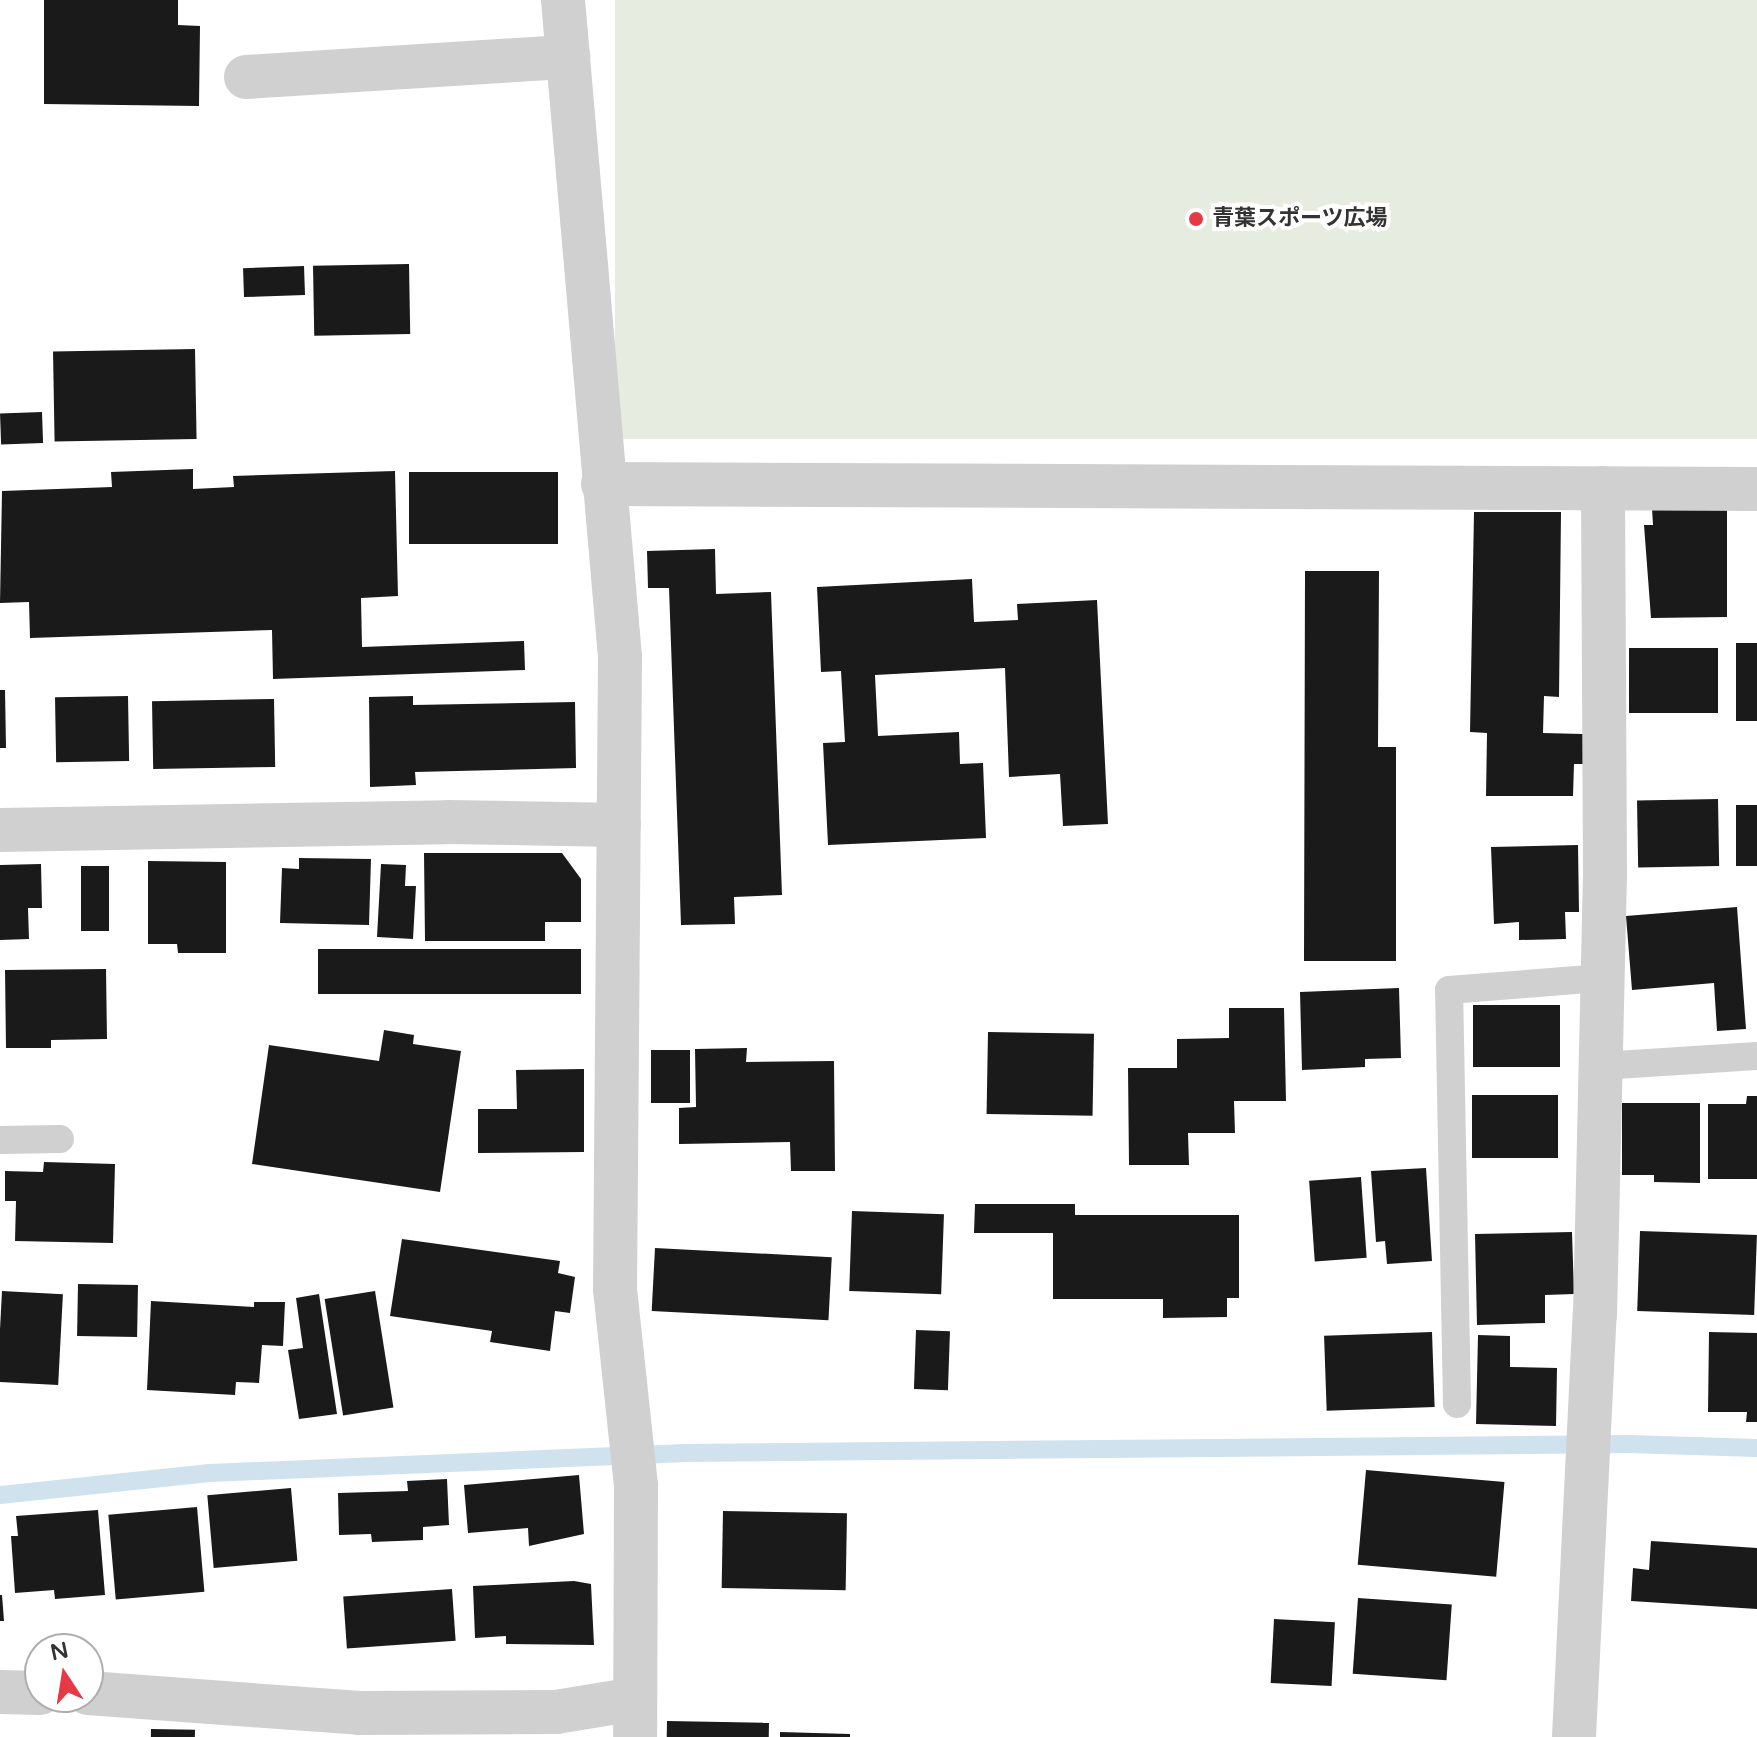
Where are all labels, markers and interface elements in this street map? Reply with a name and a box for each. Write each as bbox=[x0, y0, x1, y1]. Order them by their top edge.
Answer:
place label: 青葉スポーツ広場 bbox=[1212, 206, 1388, 232]
marker: 青葉スポーツ広場 bbox=[1187, 210, 1205, 228]
north arrow bbox=[24, 1633, 104, 1713]
text: N bbox=[48, 1637, 71, 1666]

